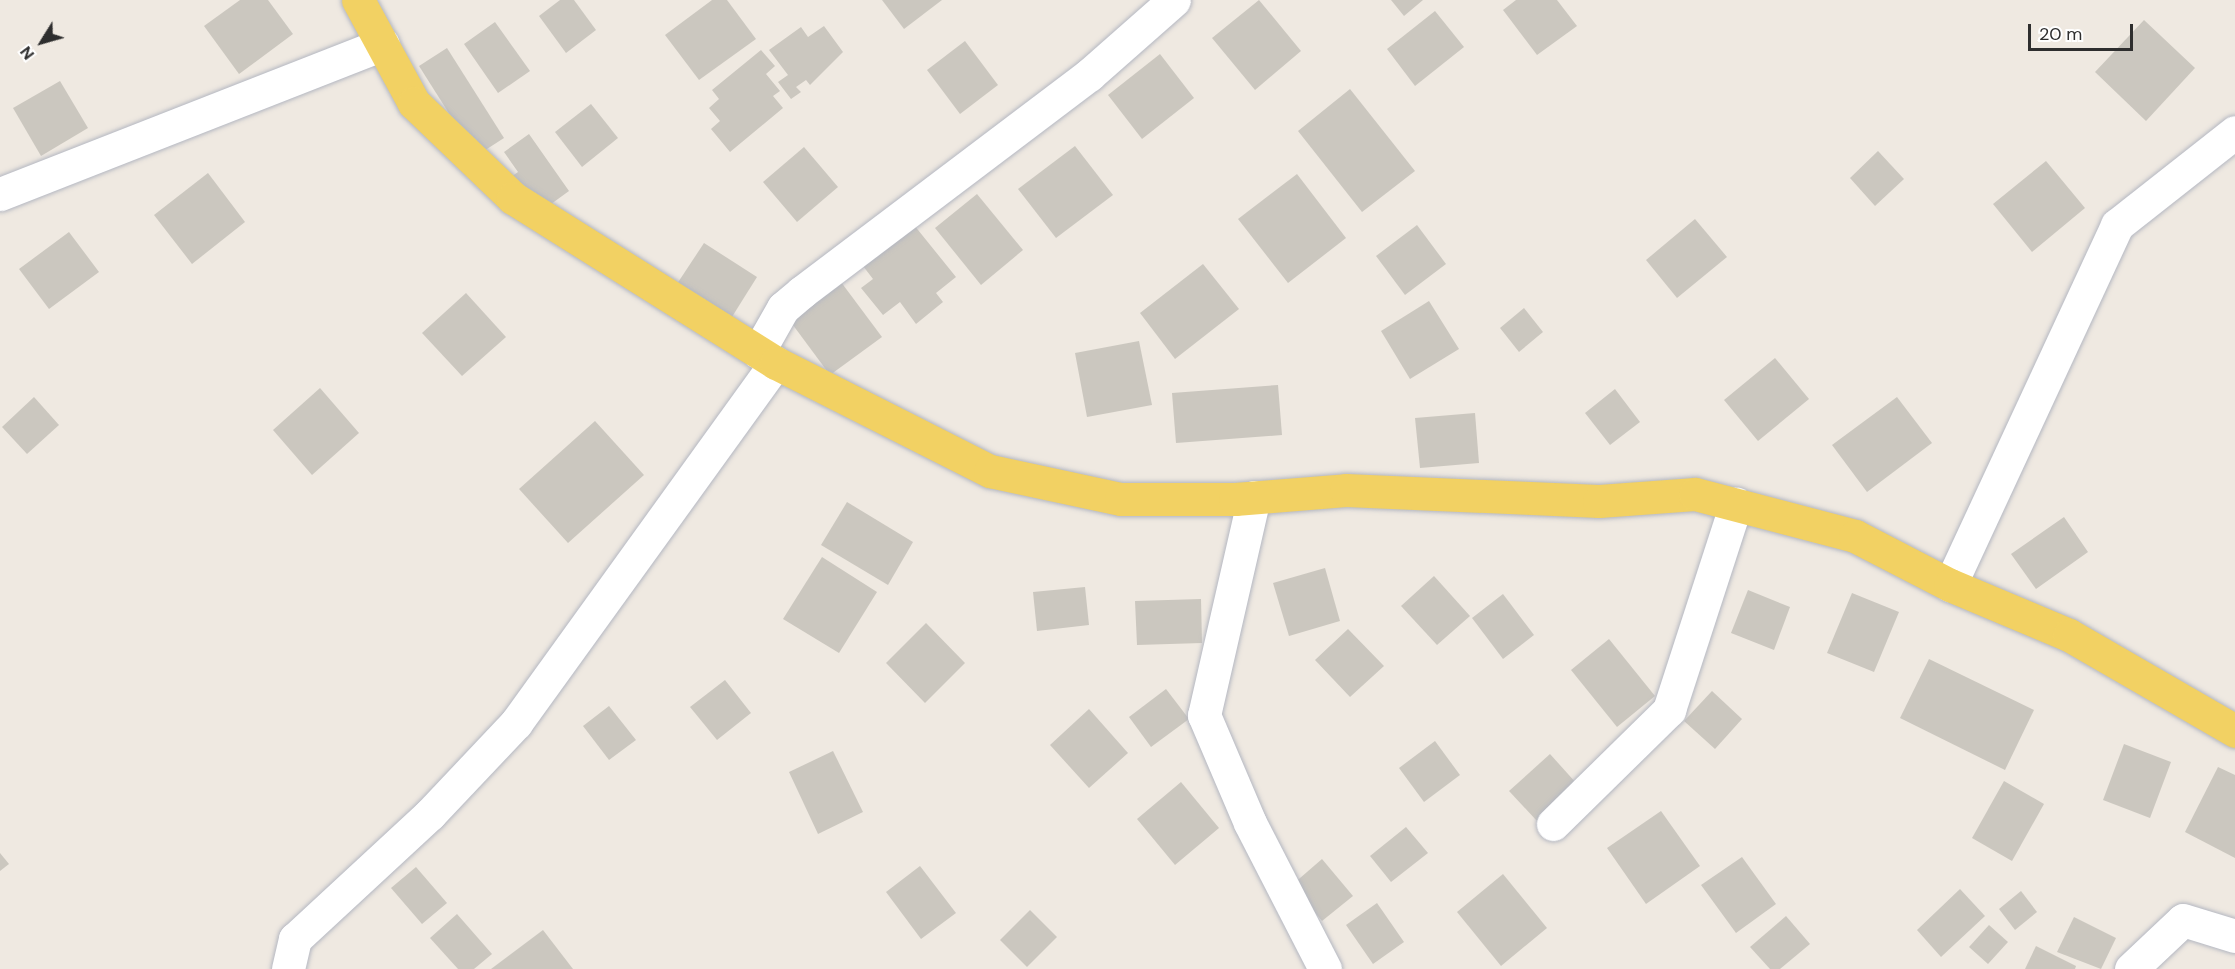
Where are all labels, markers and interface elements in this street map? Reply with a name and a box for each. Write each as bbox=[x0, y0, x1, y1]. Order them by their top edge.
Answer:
north arrow bbox=[12, 12, 72, 72]
scale bar bbox=[2031, 12, 2136, 50]
text: 20 m bbox=[2039, 22, 2082, 46]
text: N bbox=[15, 42, 39, 64]

